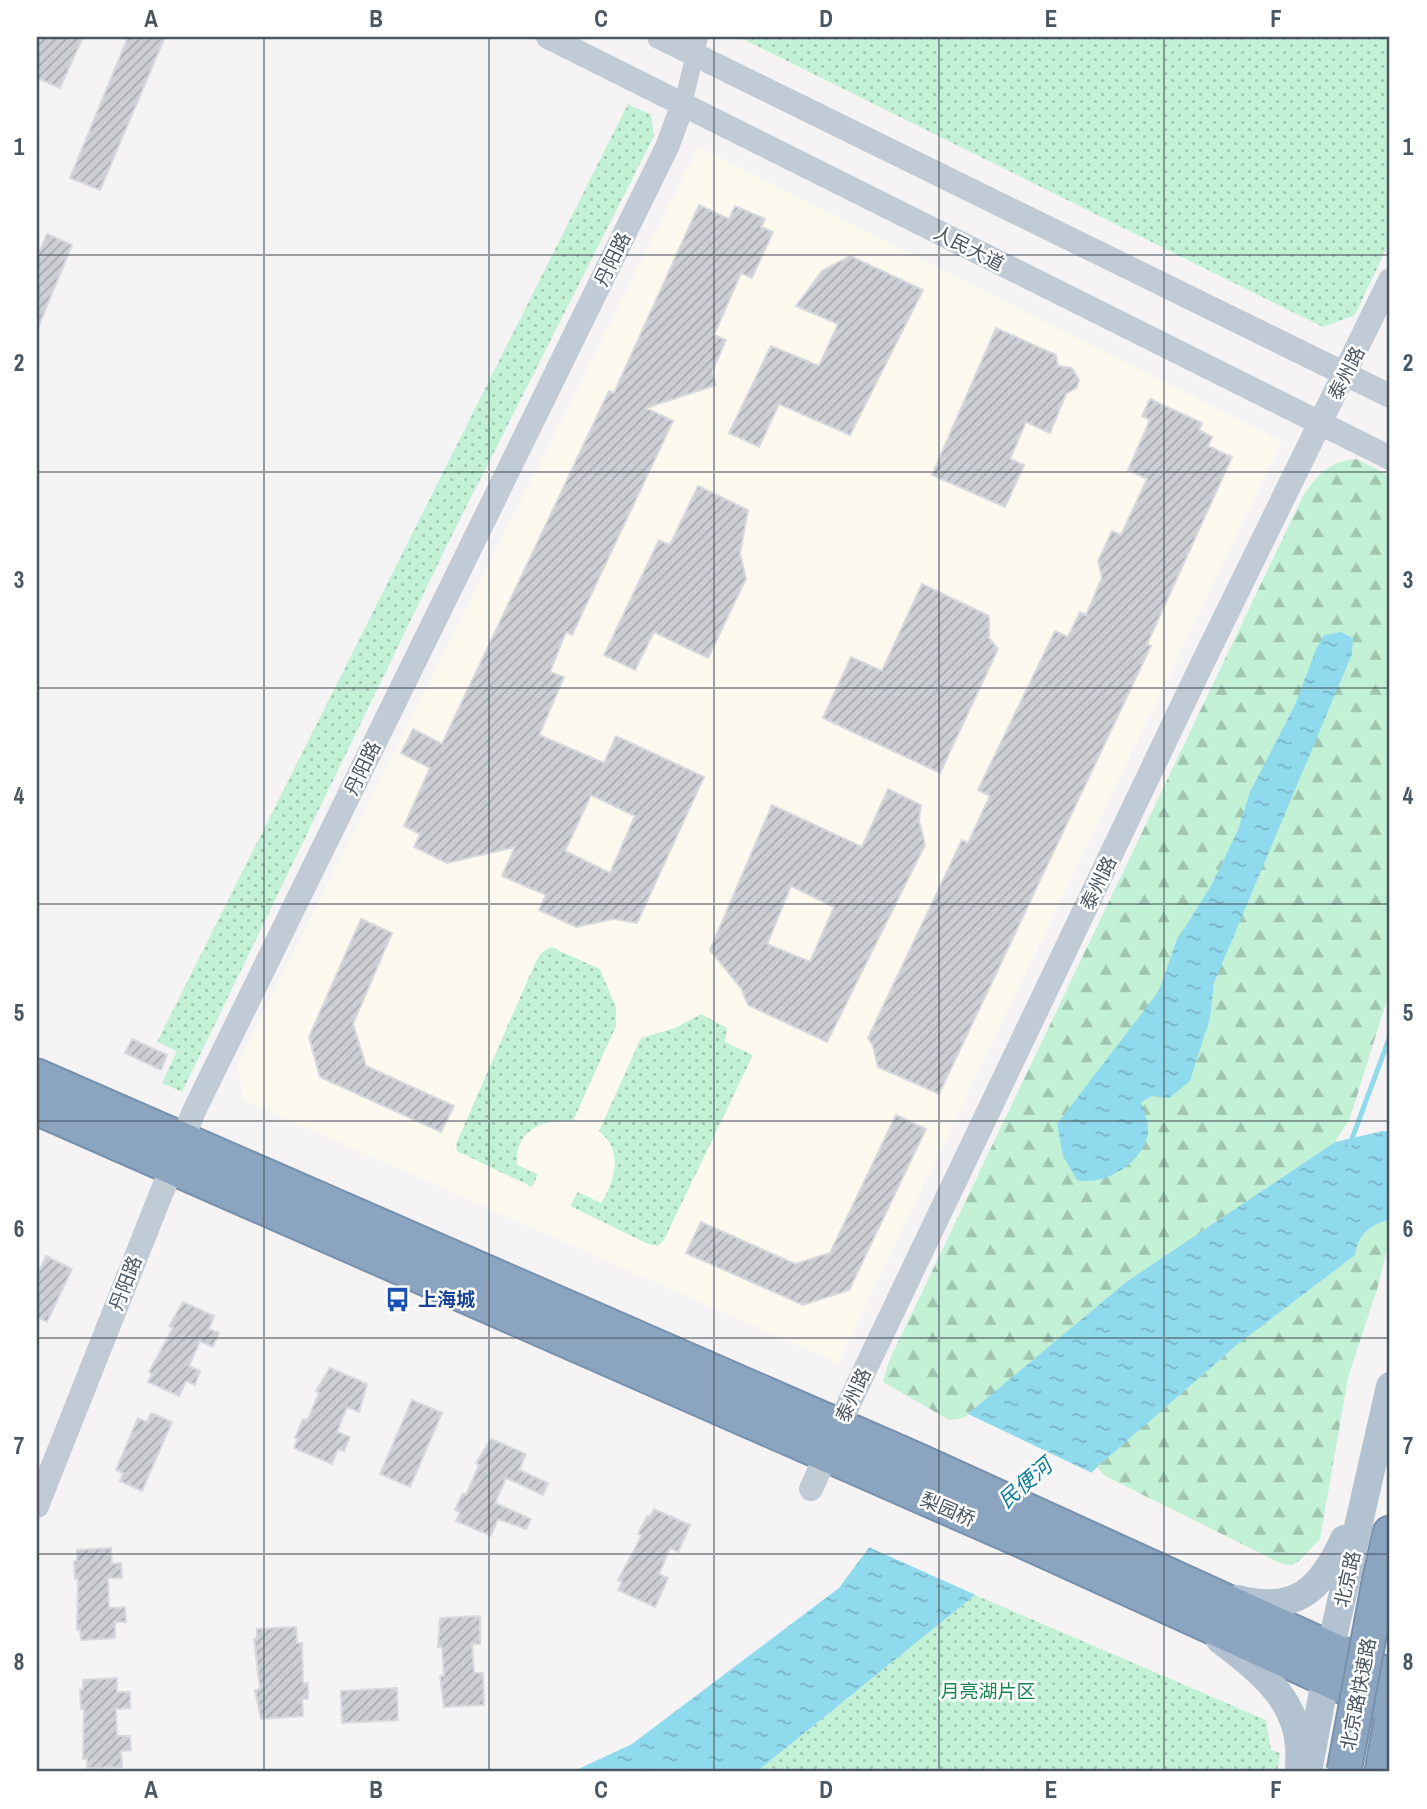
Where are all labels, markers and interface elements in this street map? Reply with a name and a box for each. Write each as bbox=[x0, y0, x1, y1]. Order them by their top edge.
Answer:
text: A bbox=[144, 3, 158, 34]
text: B bbox=[369, 3, 383, 34]
text: C bbox=[594, 3, 608, 34]
text: D bbox=[819, 3, 833, 34]
text: E bbox=[1045, 3, 1057, 34]
text: F bbox=[1270, 3, 1282, 34]
text: 1 bbox=[14, 131, 25, 162]
text: 1 bbox=[1403, 131, 1414, 162]
street label: 人民大道 bbox=[929, 219, 1009, 277]
street label: 丹阳路 bbox=[588, 228, 636, 290]
street label: 泰州路 bbox=[1321, 342, 1371, 404]
text: 2 bbox=[14, 347, 24, 378]
text: 2 bbox=[1403, 347, 1413, 378]
text: 3 bbox=[14, 564, 24, 595]
text: 3 bbox=[1403, 564, 1413, 595]
street label: 丹阳路 bbox=[338, 737, 386, 799]
text: 4 bbox=[14, 780, 25, 811]
text: 4 bbox=[1403, 780, 1414, 811]
street label: 泰州路 bbox=[1074, 852, 1122, 914]
text: 5 bbox=[14, 997, 24, 1028]
text: 5 bbox=[1403, 997, 1413, 1028]
text: 6 bbox=[14, 1213, 24, 1244]
text: 6 bbox=[1403, 1213, 1413, 1244]
street label: 丹阳路 bbox=[103, 1252, 147, 1314]
bus stop icon: 上海城 bbox=[384, 1285, 412, 1313]
place label: 上海城 bbox=[418, 1286, 475, 1312]
street label: 泰州路 bbox=[829, 1364, 877, 1426]
text: 7 bbox=[14, 1430, 24, 1461]
text: 7 bbox=[1403, 1430, 1413, 1461]
water label: 民便河 bbox=[992, 1449, 1061, 1515]
street label: 梨园桥 bbox=[917, 1486, 979, 1532]
street label: 北京路 bbox=[1328, 1548, 1366, 1610]
street label: 北京路快速路 bbox=[1334, 1636, 1382, 1752]
text: 8 bbox=[14, 1646, 24, 1677]
text: 8 bbox=[1403, 1646, 1413, 1677]
park label: 月亮湖片区 bbox=[940, 1678, 1036, 1704]
text: A bbox=[144, 1774, 158, 1805]
text: B bbox=[369, 1774, 383, 1805]
text: C bbox=[594, 1774, 608, 1805]
text: D bbox=[819, 1774, 833, 1805]
text: E bbox=[1045, 1774, 1057, 1805]
text: F bbox=[1270, 1774, 1282, 1805]

